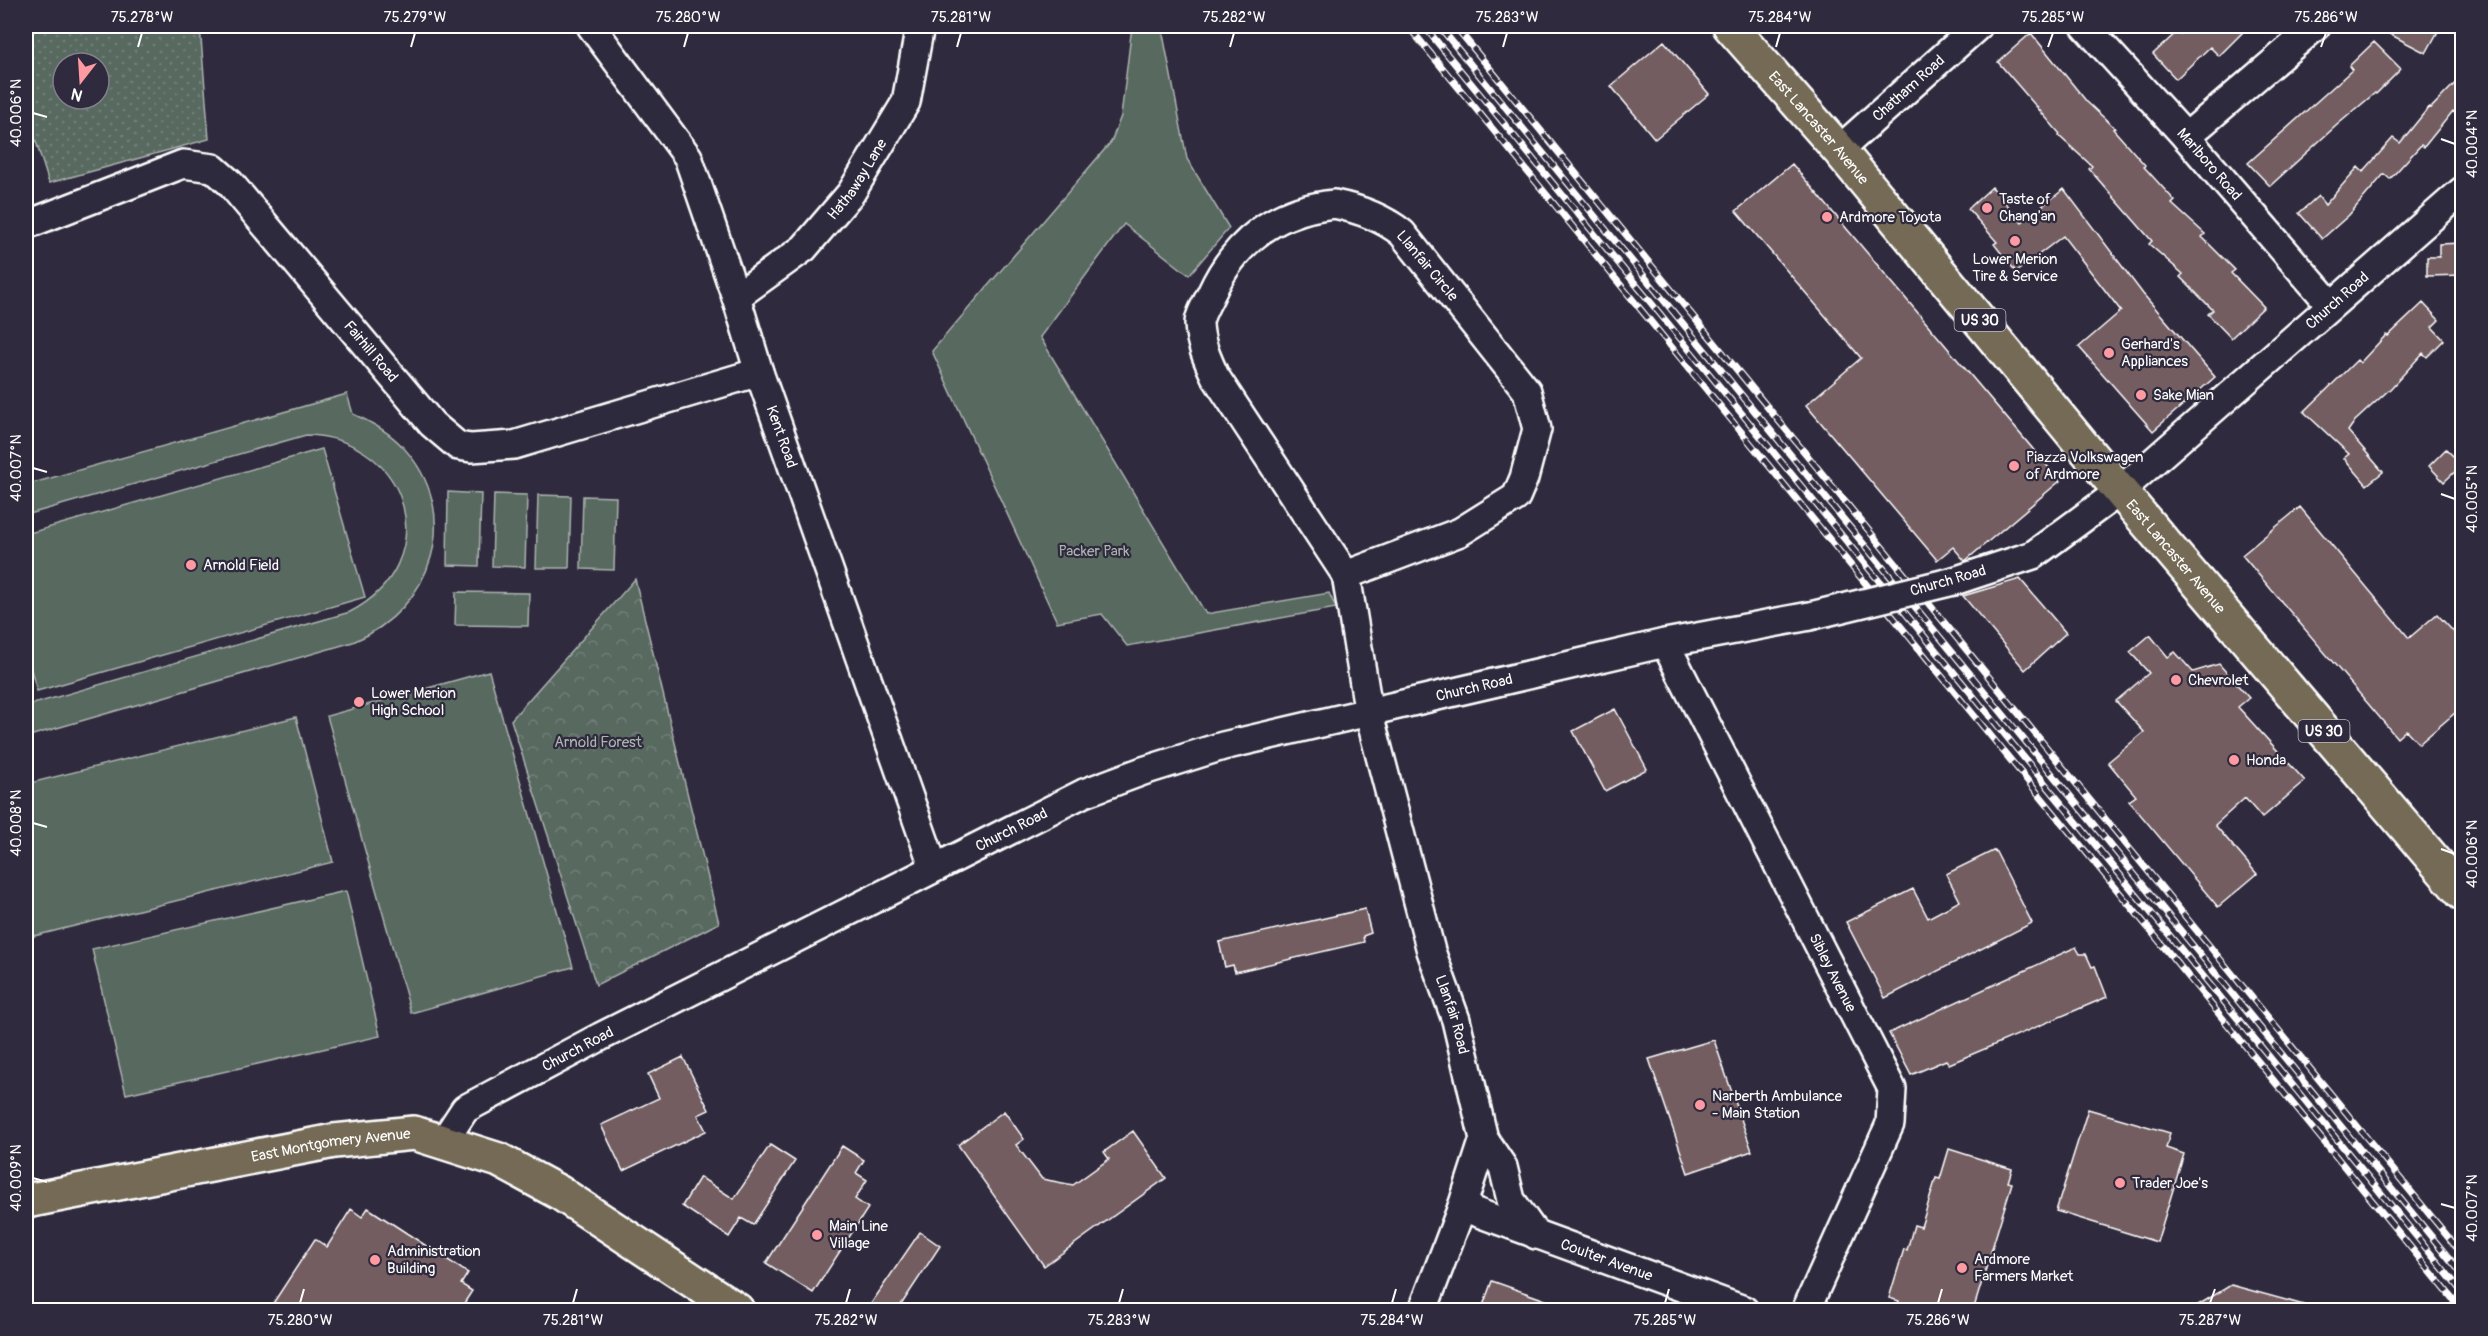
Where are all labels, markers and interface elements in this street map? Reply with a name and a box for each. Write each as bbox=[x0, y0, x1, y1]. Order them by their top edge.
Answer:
text: 75.278°W bbox=[111, 8, 173, 27]
text: 75.279°W bbox=[384, 8, 447, 27]
text: 75.280°W bbox=[656, 8, 721, 27]
text: 75.281°W bbox=[931, 8, 991, 27]
text: 75.282°W bbox=[1202, 8, 1266, 27]
text: 75.283°W bbox=[1475, 8, 1539, 27]
text: 75.284°W bbox=[1748, 8, 1812, 27]
text: 75.285°W bbox=[2022, 8, 2085, 27]
text: 75.286°W bbox=[2294, 8, 2358, 27]
north arrow bbox=[51, 51, 111, 111]
street label: Chatham Road bbox=[1868, 51, 1949, 125]
street label: East Lancaster Avenue bbox=[1764, 67, 1873, 189]
text: 40.006°N bbox=[7, 79, 26, 147]
text: N bbox=[69, 83, 85, 106]
text: 40.004°N bbox=[2463, 110, 2482, 178]
street label: Marlboro Road bbox=[2173, 124, 2246, 204]
street label: Hathaway Lane bbox=[823, 135, 891, 224]
place label: Taste of Chang'an bbox=[1999, 190, 2056, 226]
marker: Taste of Chang'an bbox=[1980, 201, 1994, 215]
place label: Ardmore Toyota bbox=[1839, 208, 1941, 227]
marker: Ardmore Toyota bbox=[1820, 210, 1834, 224]
street label: Llanfair Circle bbox=[1392, 227, 1463, 306]
marker: Lower Merion Tire & Service bbox=[2008, 234, 2022, 248]
place label: Lower Merion Tire & Service bbox=[1972, 250, 2058, 286]
street label: Church Road bbox=[2301, 268, 2373, 333]
road number: US 30 bbox=[1954, 309, 2006, 331]
street label: Fairhill Road bbox=[340, 317, 402, 386]
place label: Gerhard's Appliances bbox=[2121, 335, 2188, 371]
marker: Gerhard's Appliances bbox=[2102, 346, 2116, 360]
place label: Sake Mian bbox=[2153, 386, 2214, 405]
marker: Sake Mian bbox=[2134, 388, 2148, 402]
street label: Kent Road bbox=[762, 403, 802, 470]
text: 40.007°N bbox=[7, 434, 26, 502]
place label: Piazza Volkswagen of Ardmore bbox=[2026, 448, 2144, 484]
marker: Piazza Volkswagen of Ardmore bbox=[2007, 459, 2021, 473]
text: 40.005°N bbox=[2463, 465, 2482, 533]
street label: East Lancaster Avenue bbox=[2122, 496, 2230, 618]
park label: Packer Park bbox=[1059, 542, 1130, 561]
place label: Arnold Field bbox=[203, 556, 279, 575]
marker: Arnold Field bbox=[184, 558, 198, 572]
street label: Church Road bbox=[1908, 561, 1988, 601]
street label: Church Road bbox=[1434, 669, 1514, 706]
place label: Chevrolet bbox=[2188, 671, 2250, 690]
marker: Chevrolet bbox=[2169, 673, 2183, 687]
place label: Lower Merion High School bbox=[371, 684, 456, 720]
marker: Lower Merion High School bbox=[352, 695, 366, 709]
road number: US 30 bbox=[2298, 720, 2350, 742]
park label: Arnold Forest bbox=[554, 733, 643, 752]
place label: Honda bbox=[2246, 751, 2286, 770]
marker: Honda bbox=[2227, 753, 2241, 767]
text: 40.008°N bbox=[7, 790, 26, 857]
street label: Church Road bbox=[972, 804, 1051, 856]
text: 40.006°N bbox=[2463, 820, 2482, 888]
street label: Sibley Avenue bbox=[1805, 930, 1861, 1016]
street label: Llanfair Road bbox=[1431, 972, 1473, 1056]
street label: Church Road bbox=[539, 1022, 617, 1076]
place label: Narberth Ambulance - Main Station bbox=[1712, 1087, 1843, 1123]
marker: Narberth Ambulance - Main Station bbox=[1693, 1098, 1707, 1112]
street label: East Montgomery Avenue bbox=[249, 1124, 412, 1166]
text: 40.009°N bbox=[7, 1144, 26, 1212]
place label: Trader Joe's bbox=[2132, 1174, 2208, 1193]
text: 40.007°N bbox=[2463, 1174, 2482, 1242]
marker: Trader Joe's bbox=[2113, 1176, 2127, 1190]
place label: Main Line Village bbox=[829, 1217, 889, 1253]
marker: Main Line Village bbox=[810, 1228, 824, 1242]
street label: Coulter Avenue bbox=[1558, 1234, 1656, 1286]
place label: Administration Building bbox=[387, 1242, 481, 1278]
place label: Ardmore Farmers Market bbox=[1974, 1250, 2074, 1286]
marker: Administration Building bbox=[368, 1253, 382, 1267]
marker: Ardmore Farmers Market bbox=[1955, 1261, 1969, 1275]
text: 75.280°W bbox=[268, 1311, 333, 1330]
text: 75.281°W bbox=[543, 1311, 603, 1330]
text: 75.282°W bbox=[814, 1311, 878, 1330]
text: 75.283°W bbox=[1087, 1311, 1151, 1330]
text: 75.284°W bbox=[1360, 1311, 1424, 1330]
text: 75.285°W bbox=[1634, 1311, 1697, 1330]
text: 75.286°W bbox=[1906, 1311, 1970, 1330]
text: 75.287°W bbox=[2179, 1311, 2241, 1330]

